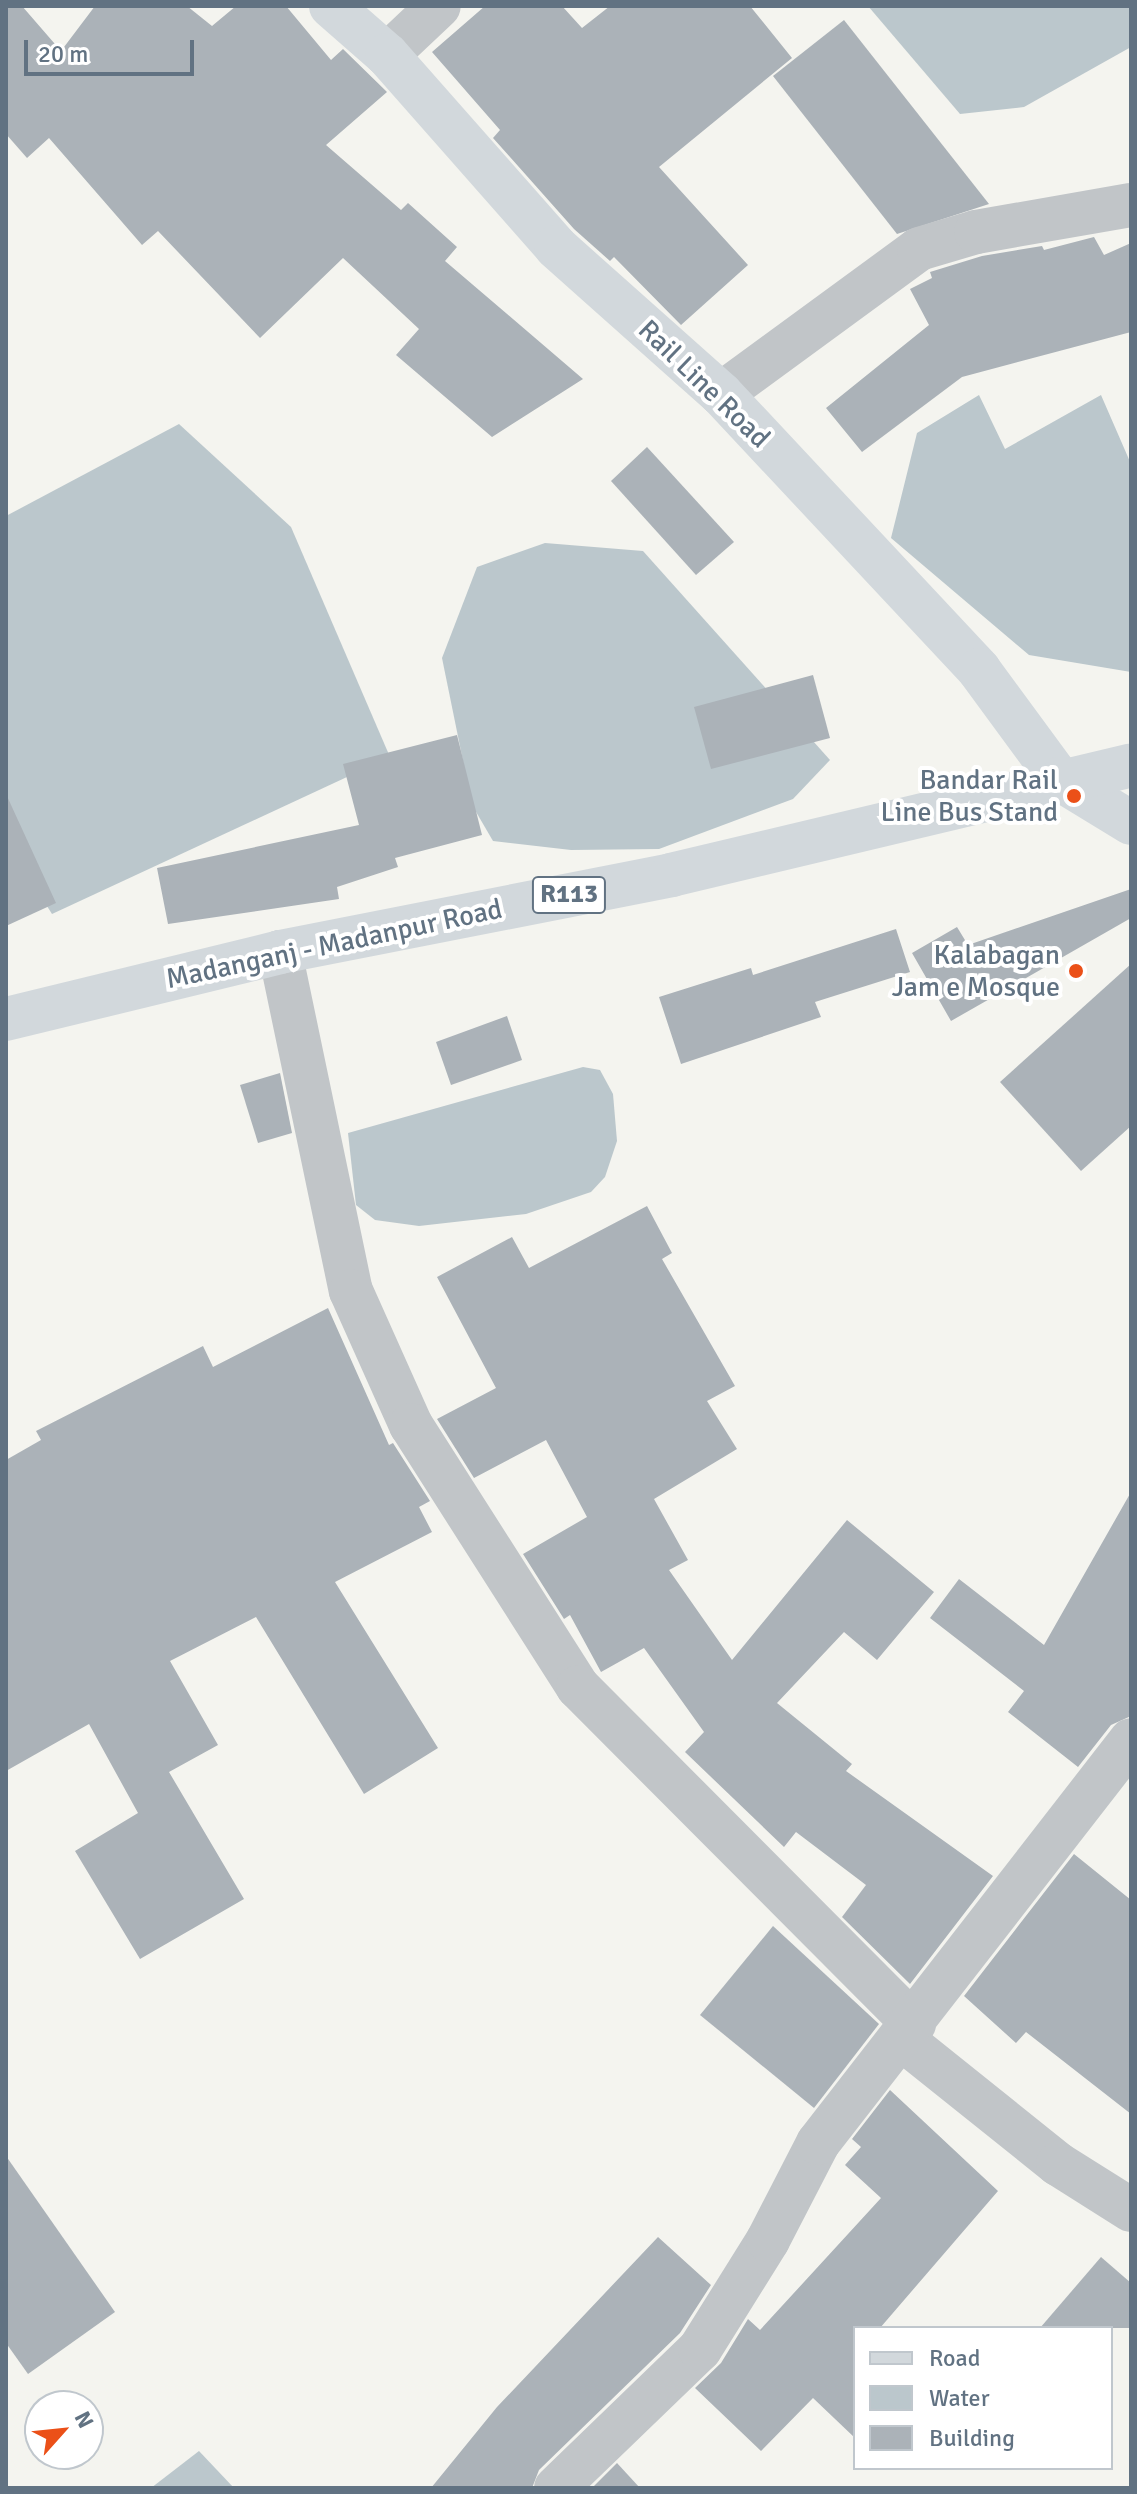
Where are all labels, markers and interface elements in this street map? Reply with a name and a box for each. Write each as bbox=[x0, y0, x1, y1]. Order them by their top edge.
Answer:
scale bar bbox=[28, 24, 198, 74]
text: 20 m bbox=[38, 39, 88, 69]
street label: Rail Line Road bbox=[631, 313, 777, 455]
place label: Bandar Rail Line Bus Stand bbox=[881, 763, 1058, 829]
marker: Bandar Rail Line Bus Stand bbox=[1065, 787, 1083, 805]
road number: R113 bbox=[531, 873, 607, 917]
street label: Madanganj - Madanpur Road bbox=[163, 892, 505, 996]
place label: Kalabagan Jam e Mosque bbox=[892, 938, 1060, 1004]
marker: Kalabagan Jam e Mosque bbox=[1067, 962, 1085, 980]
legend bbox=[853, 2326, 1113, 2470]
text: Road bbox=[929, 2343, 980, 2373]
text: Water bbox=[929, 2383, 989, 2413]
north arrow bbox=[24, 2390, 104, 2470]
text: N bbox=[69, 2407, 100, 2433]
text: Building bbox=[929, 2423, 1015, 2453]

